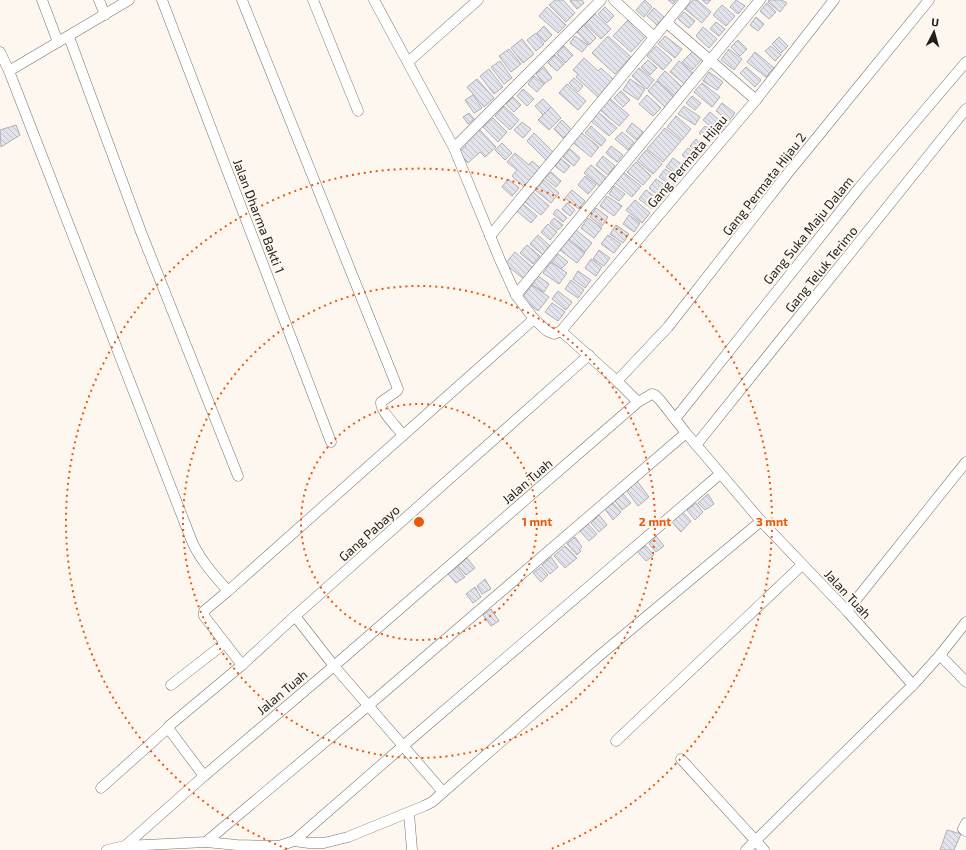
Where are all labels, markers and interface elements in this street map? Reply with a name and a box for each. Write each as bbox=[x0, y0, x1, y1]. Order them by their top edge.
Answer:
north arrow bbox=[914, 12, 954, 52]
text: U bbox=[931, 15, 940, 28]
street label: Gang Permata Hijau bbox=[644, 111, 730, 211]
street label: Gang Permata Hijau 2 bbox=[719, 129, 809, 239]
street label: Jalan Dharma Bakti 1 bbox=[230, 157, 288, 275]
street label: Gang Suka Maju Dalam bbox=[759, 173, 857, 287]
street label: Gang Teluk Terimo bbox=[781, 223, 861, 315]
street label: Jalan Tuah bbox=[499, 455, 555, 507]
street label: Gang Pabayo bbox=[335, 501, 403, 565]
text: 1 mnt bbox=[522, 514, 552, 528]
text: 2 mnt bbox=[639, 514, 671, 528]
text: 3 mnt bbox=[756, 514, 788, 528]
centre of rings bbox=[412, 515, 426, 529]
street label: Jalan Tuah bbox=[821, 566, 875, 622]
street label: Jalan Tuah bbox=[253, 666, 311, 718]

